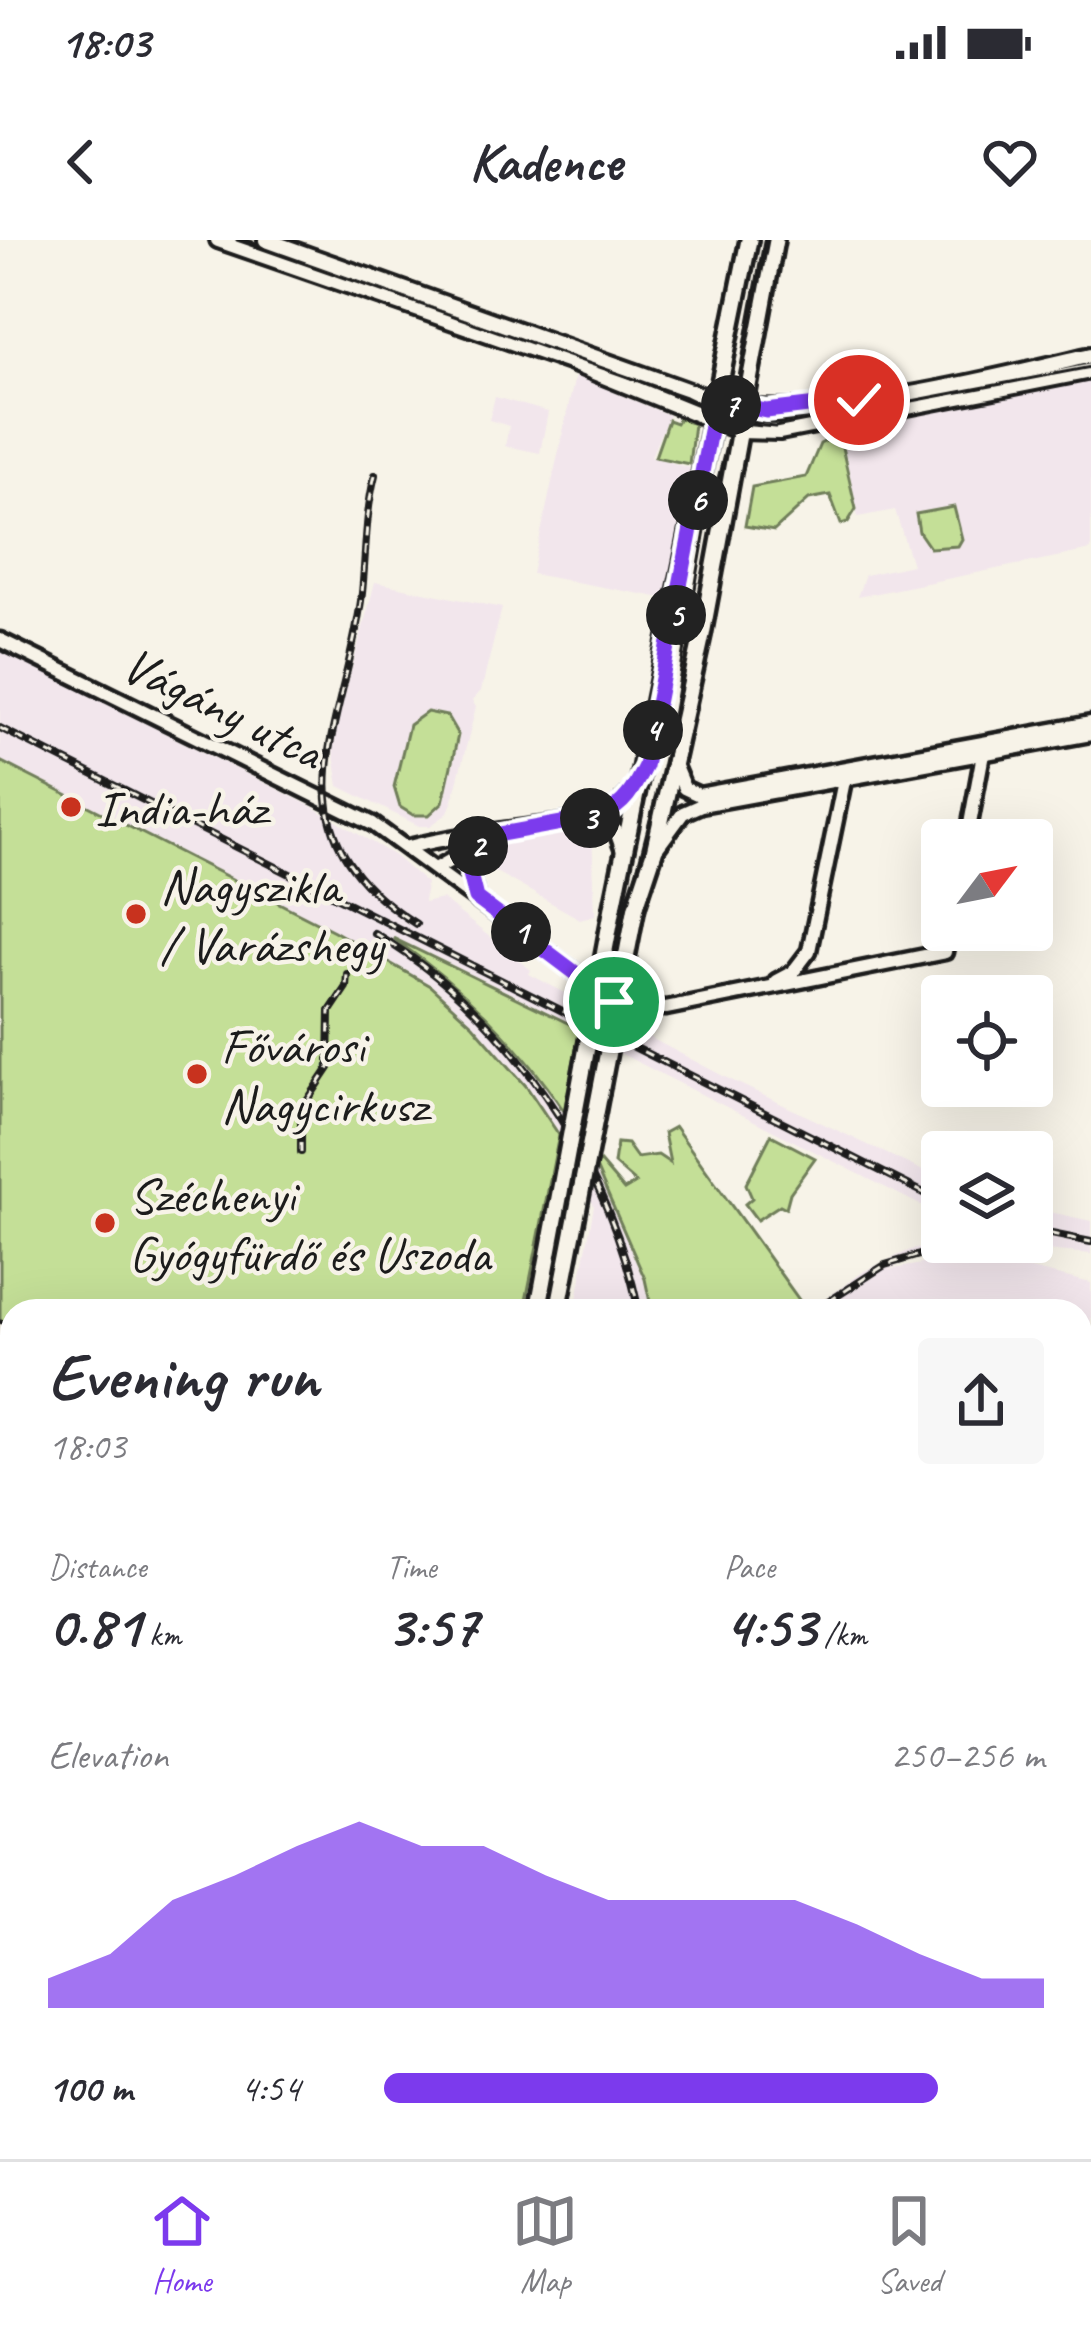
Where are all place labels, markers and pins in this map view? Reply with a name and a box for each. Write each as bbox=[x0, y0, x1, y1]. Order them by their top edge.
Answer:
pin bbox=[808, 349, 910, 451]
pin: 7 bbox=[701, 375, 761, 435]
pin: 6 bbox=[668, 470, 728, 530]
pin: 5 bbox=[646, 585, 706, 645]
pin: 4 bbox=[623, 700, 683, 760]
place label: India-ház bbox=[95, 776, 271, 840]
pin: 3 bbox=[560, 788, 620, 848]
marker: India-ház bbox=[58, 794, 84, 820]
pin: 2 bbox=[448, 816, 508, 876]
place label: Nagyszikla / Varázshegy bbox=[160, 854, 387, 977]
marker: Nagyszikla / Varázshegy bbox=[123, 901, 149, 927]
pin: 1 bbox=[491, 902, 551, 962]
pin bbox=[563, 951, 665, 1053]
place label: Fővárosi Nagycirkusz bbox=[221, 1014, 432, 1137]
marker: Fővárosi Nagycirkusz bbox=[184, 1061, 210, 1087]
place label: Széchenyi Gyógyfürdő és Uszoda bbox=[129, 1163, 494, 1286]
marker: Széchenyi Gyógyfürdő és Uszoda bbox=[92, 1210, 118, 1236]

